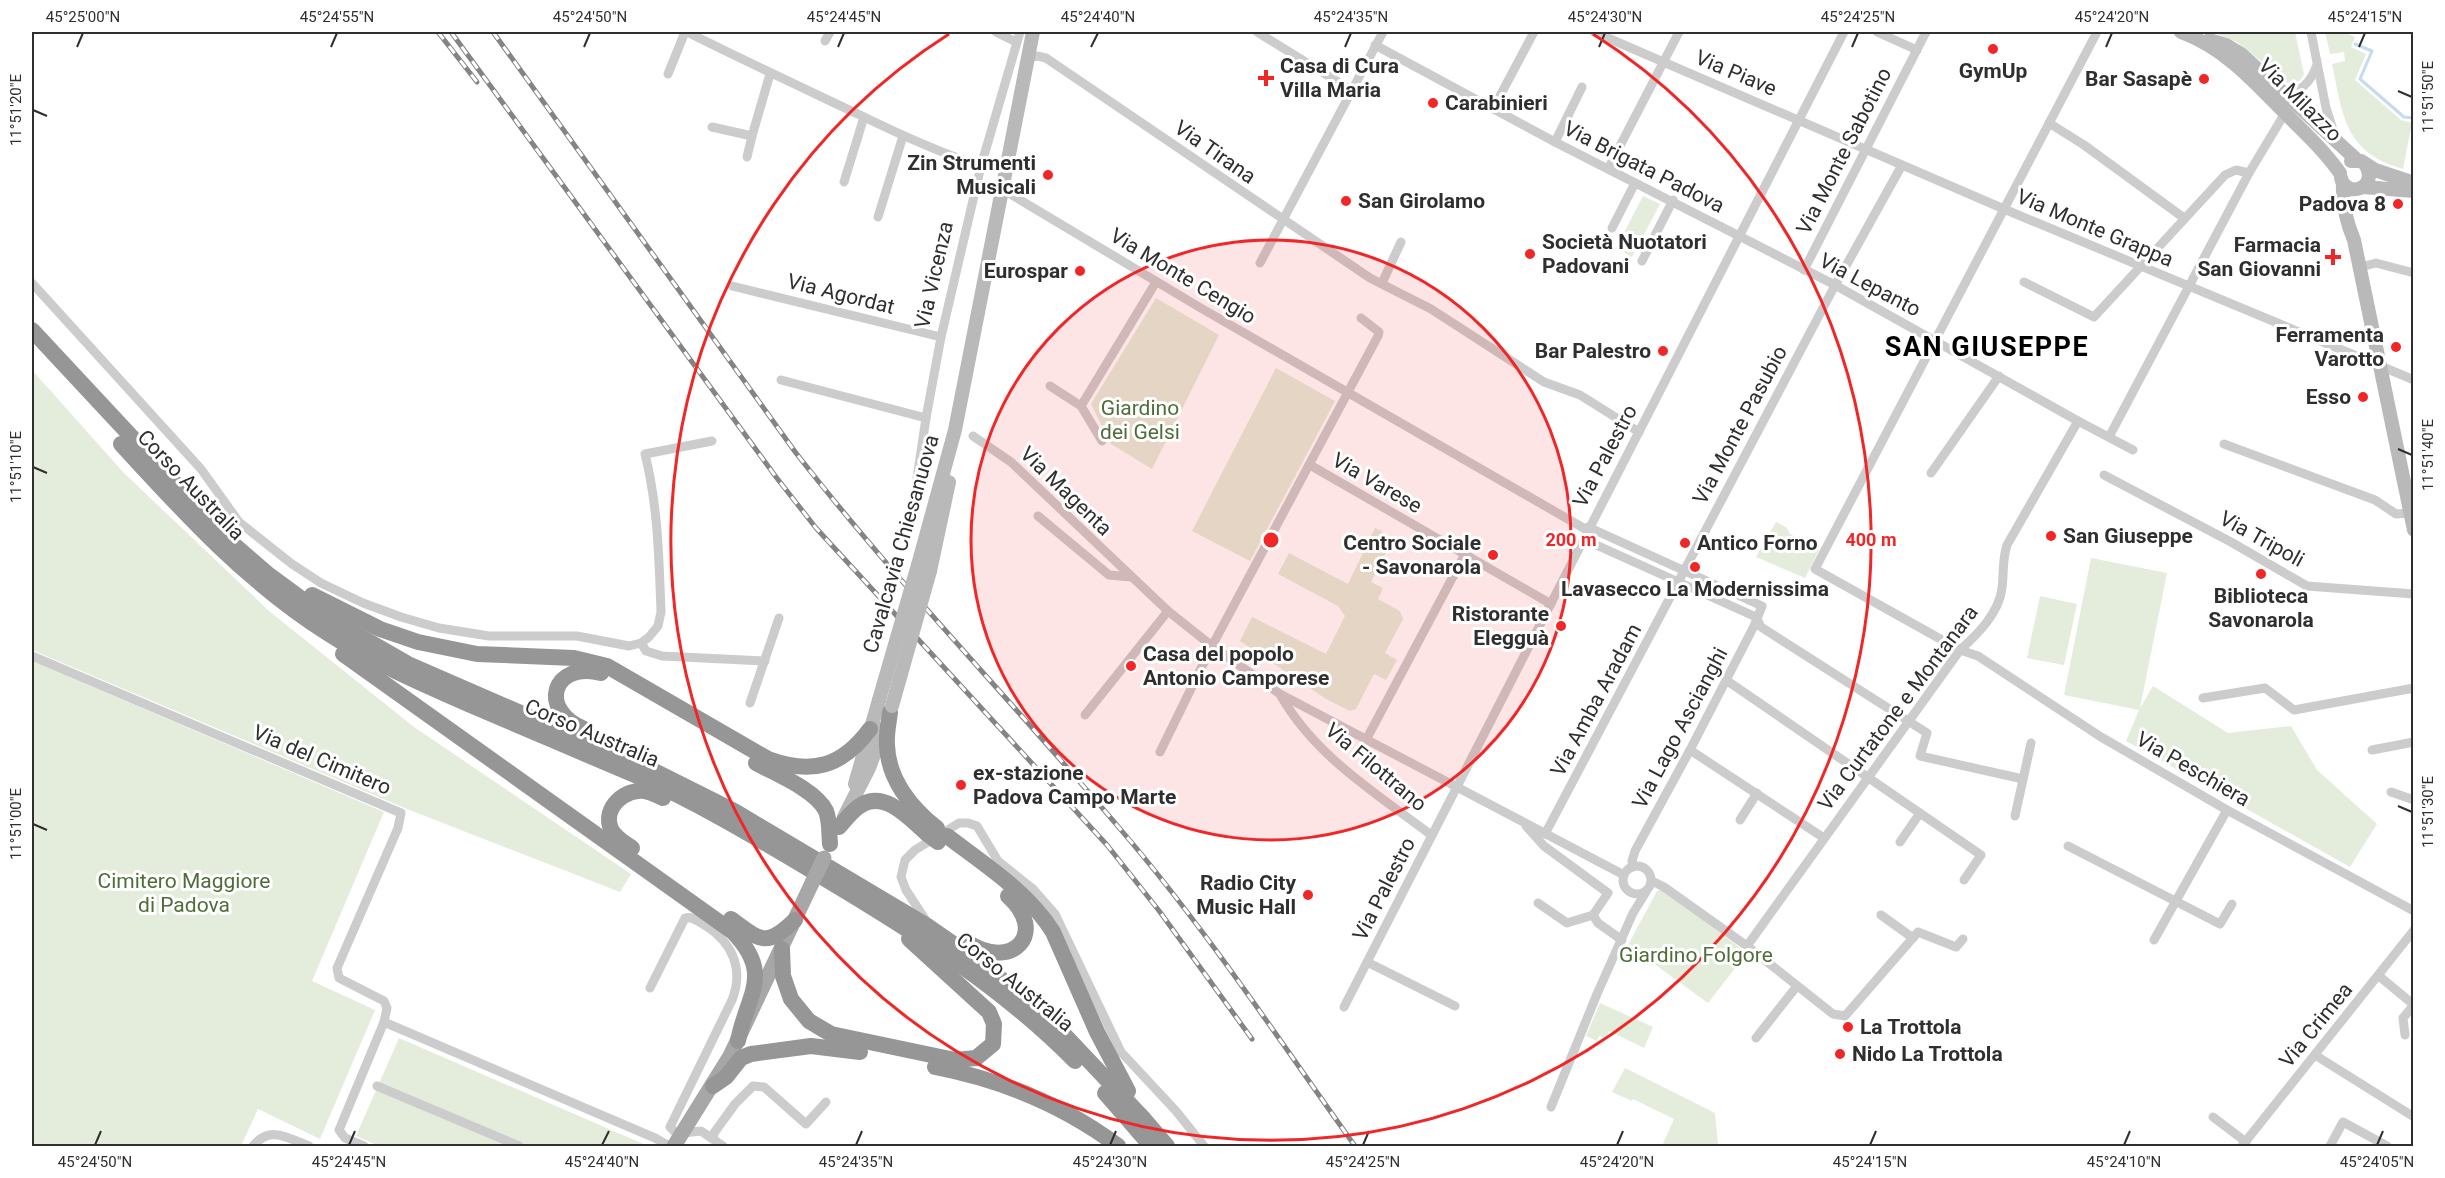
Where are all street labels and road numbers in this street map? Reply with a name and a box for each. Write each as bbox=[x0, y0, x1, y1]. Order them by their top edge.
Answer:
street label: Via Piave bbox=[1692, 45, 1780, 101]
street label: Via Milazzo bbox=[2253, 53, 2347, 147]
street label: Via Monte Sabotino bbox=[1792, 64, 1896, 238]
street label: Via Tirana bbox=[1170, 115, 1260, 189]
street label: Via Brigata Padova bbox=[1560, 116, 1728, 218]
street label: Via Monte Grappa bbox=[2013, 184, 2177, 272]
street label: Via Vicenza bbox=[910, 219, 958, 331]
street label: Via Monte Cengio bbox=[1106, 223, 1260, 329]
street label: Via Lepanto bbox=[1815, 248, 1925, 322]
street label: Via Agordat bbox=[785, 269, 897, 319]
street label: Via Monte Pasubio bbox=[1688, 342, 1792, 508]
street label: Via Palestro bbox=[1568, 401, 1642, 511]
street label: Corso Australia bbox=[133, 425, 249, 545]
street label: Cavalcavia Chiesanuova bbox=[858, 432, 944, 656]
street label: Via Magenta bbox=[1015, 441, 1117, 541]
street label: Via Varese bbox=[1328, 448, 1426, 518]
street label: Via Tripoli bbox=[2216, 506, 2308, 572]
street label: Via Curtatone e Montanara bbox=[1813, 601, 1983, 815]
street label: Via Amba Aradam bbox=[1546, 620, 1646, 780]
street label: Via Lago Ascianghi bbox=[1627, 643, 1733, 813]
street label: Corso Australia bbox=[521, 694, 663, 772]
street label: Via Filottrano bbox=[1321, 718, 1431, 816]
street label: Via del Cimitero bbox=[249, 720, 395, 800]
street label: Via Peschiera bbox=[2132, 727, 2254, 811]
street label: Via Palestro bbox=[1348, 833, 1420, 945]
street label: Corso Australia bbox=[952, 928, 1078, 1036]
street label: Via Crimea bbox=[2275, 978, 2357, 1072]

